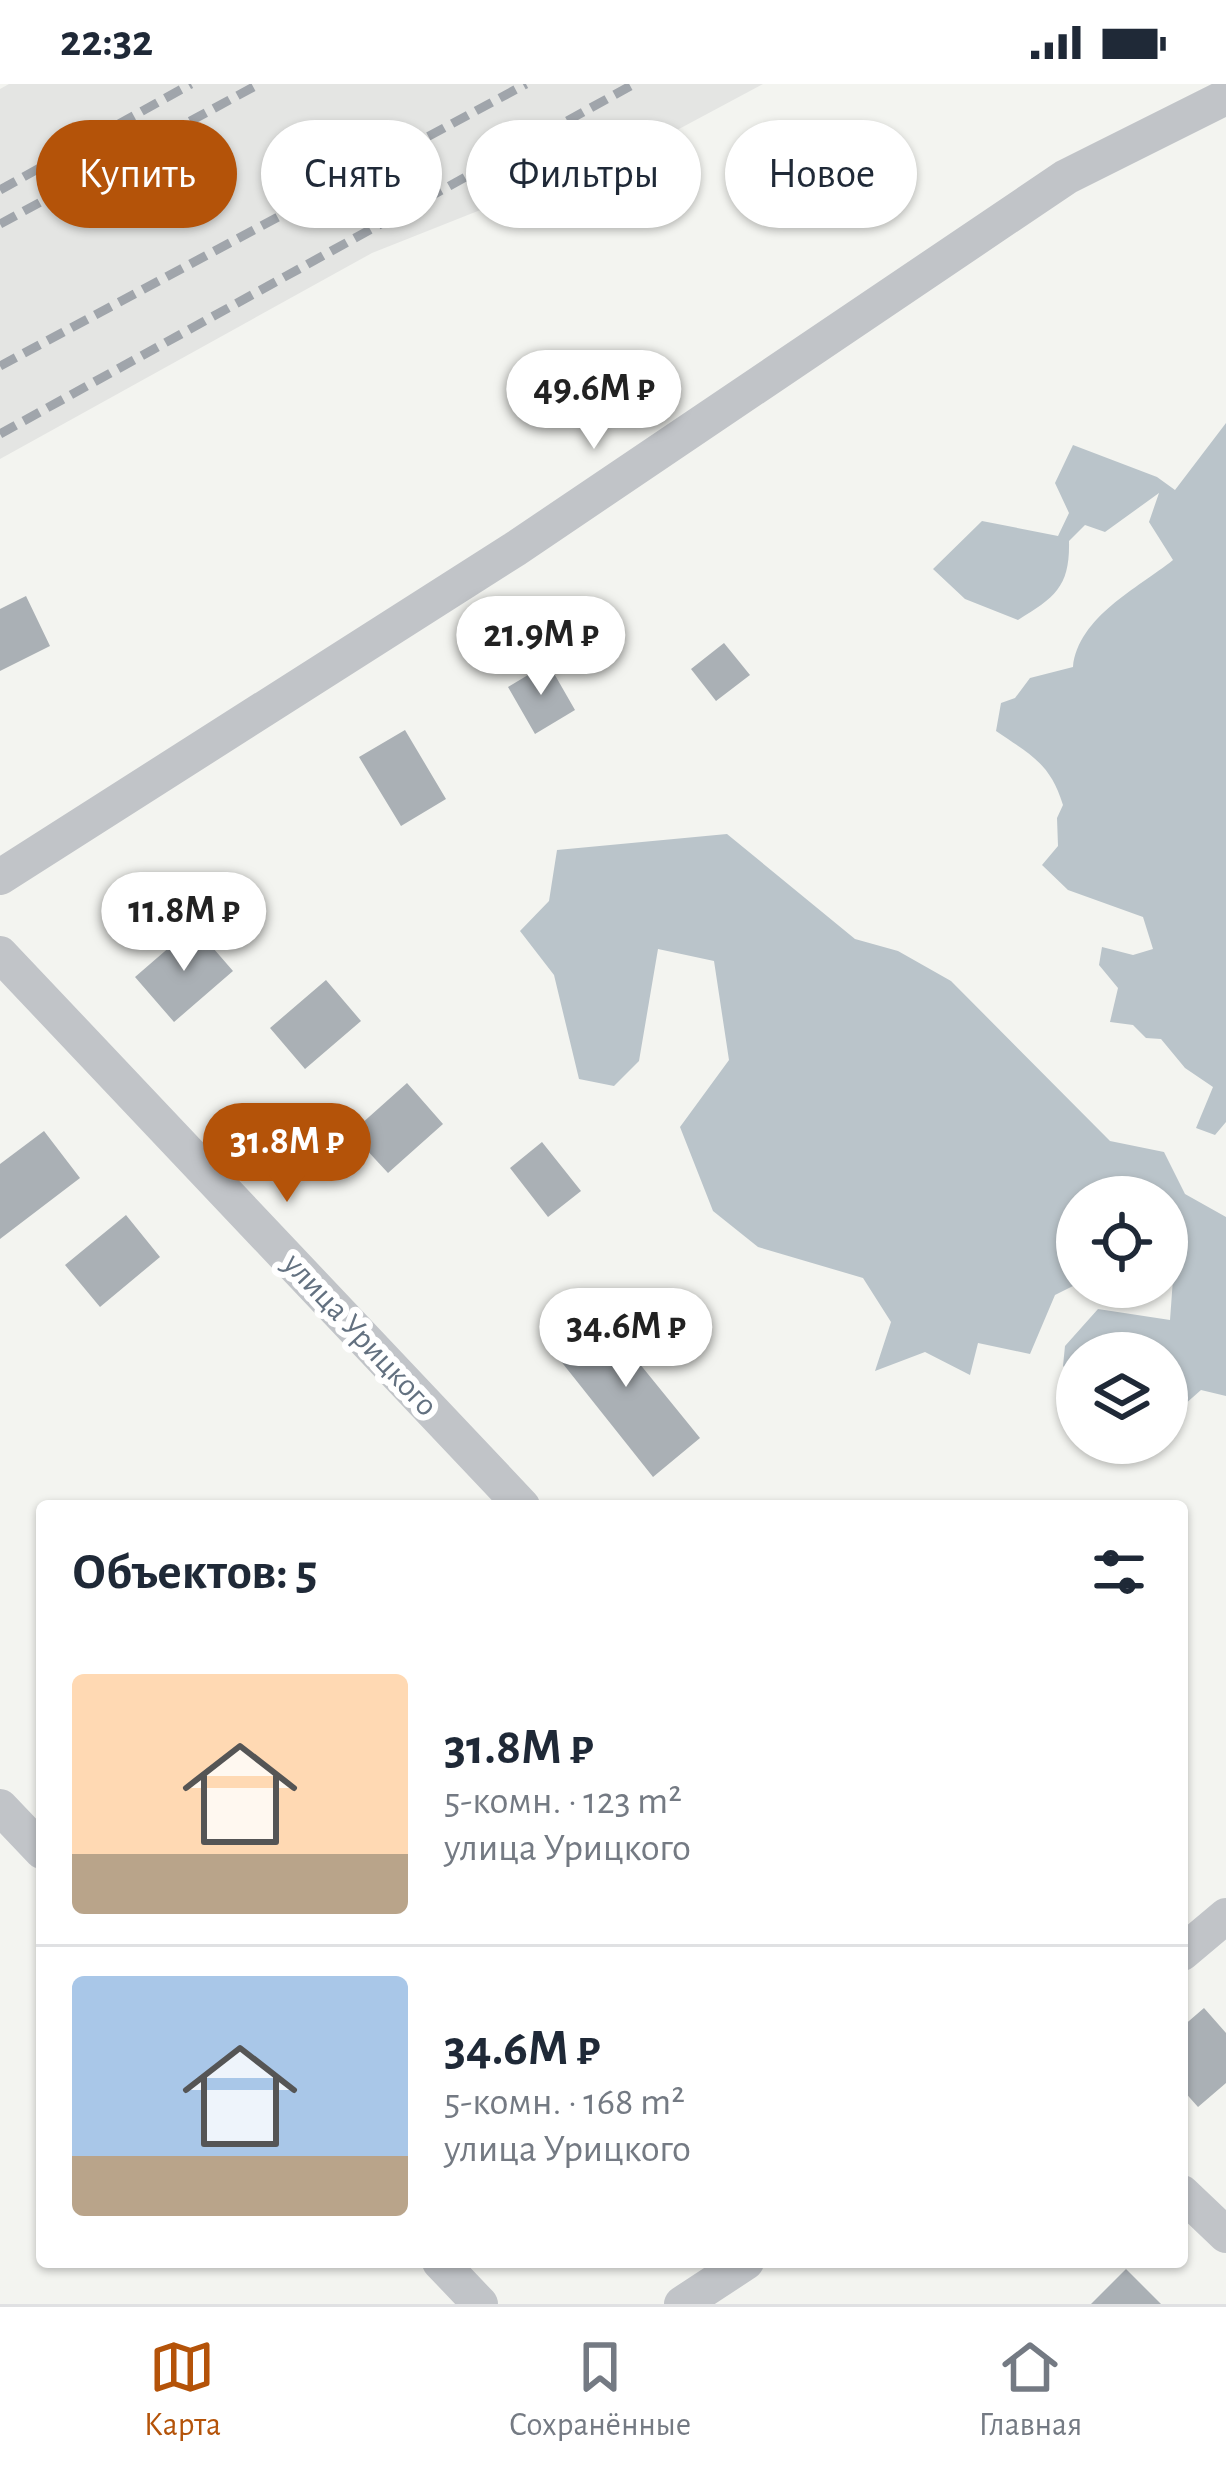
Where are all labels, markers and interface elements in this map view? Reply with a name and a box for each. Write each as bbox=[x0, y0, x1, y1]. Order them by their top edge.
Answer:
text: 22:32 bbox=[60, 19, 153, 64]
chip: Купить bbox=[36, 120, 237, 228]
chip: Снять bbox=[261, 120, 442, 228]
chip: Фильтры bbox=[466, 120, 701, 228]
chip: Новое bbox=[725, 120, 917, 228]
pin: 49.6M ₽ bbox=[483, 350, 705, 452]
text: 49.6M ₽ bbox=[533, 369, 655, 408]
pin: 21.9M ₽ bbox=[430, 596, 652, 698]
text: 21.9M ₽ bbox=[483, 615, 599, 654]
pin: 11.8M ₽ bbox=[73, 872, 295, 974]
text: 11.8M ₽ bbox=[128, 891, 240, 930]
pin: 31.8M ₽ bbox=[176, 1103, 398, 1205]
text: 31.8M ₽ bbox=[230, 1122, 344, 1161]
map controls bbox=[1056, 1176, 1188, 1464]
button: locate bbox=[1056, 1176, 1188, 1308]
street label: улица Урицкого bbox=[276, 1247, 443, 1423]
pin: 34.6M ₽ bbox=[515, 1288, 737, 1390]
text: 34.6M ₽ bbox=[566, 1307, 686, 1346]
button: layers bbox=[1056, 1332, 1188, 1464]
icon: filters bbox=[1086, 1539, 1152, 1605]
text: Объектов: 5 bbox=[72, 1547, 318, 1598]
icon: home bbox=[168, 1722, 312, 1866]
text: 31.8M ₽ bbox=[444, 1722, 593, 1773]
text: 5-комн. · 123 m² bbox=[444, 1782, 682, 1821]
text: улица Урицкого bbox=[444, 1829, 691, 1868]
text: 34.6M ₽ bbox=[444, 2023, 600, 2074]
icon: home bbox=[168, 2024, 312, 2168]
text: 5-комн. · 168 m² bbox=[444, 2083, 685, 2122]
text: улица Урицкого bbox=[444, 2130, 691, 2169]
tab: Карта bbox=[144, 2334, 221, 2446]
tab: Сохранённые bbox=[509, 2334, 691, 2446]
tab: Главная bbox=[979, 2334, 1082, 2446]

